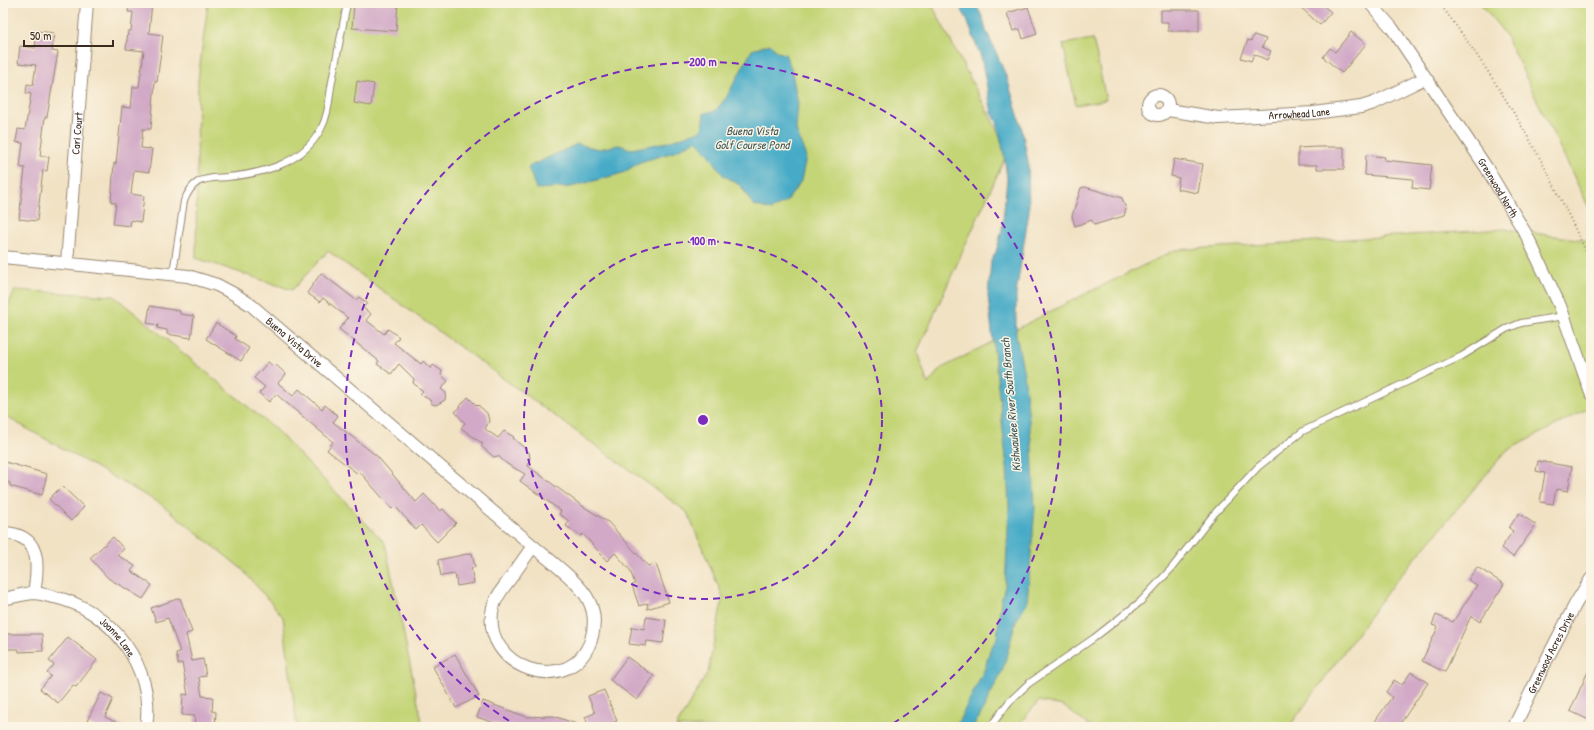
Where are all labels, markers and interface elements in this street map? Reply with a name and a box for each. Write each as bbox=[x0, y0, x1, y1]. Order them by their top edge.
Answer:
scale bar bbox=[24, 22, 113, 48]
text: 50 m bbox=[30, 27, 51, 44]
text: 200 m bbox=[689, 53, 717, 70]
street label: Arrowhead Lane bbox=[1268, 104, 1331, 122]
street label: Cari Court bbox=[68, 111, 86, 155]
water label: Buena Vista Golf Course Pond bbox=[715, 122, 792, 153]
street label: Greenwood North bbox=[1475, 155, 1522, 220]
text: 100 m bbox=[690, 232, 716, 249]
street label: Buena Vista Drive bbox=[263, 314, 326, 371]
water label: Kishwaukee River South Branch bbox=[996, 337, 1025, 472]
centre of rings bbox=[696, 413, 710, 427]
street label: Greenwood Acres Drive bbox=[1524, 609, 1578, 696]
street label: Joanne Lane bbox=[97, 614, 139, 660]

